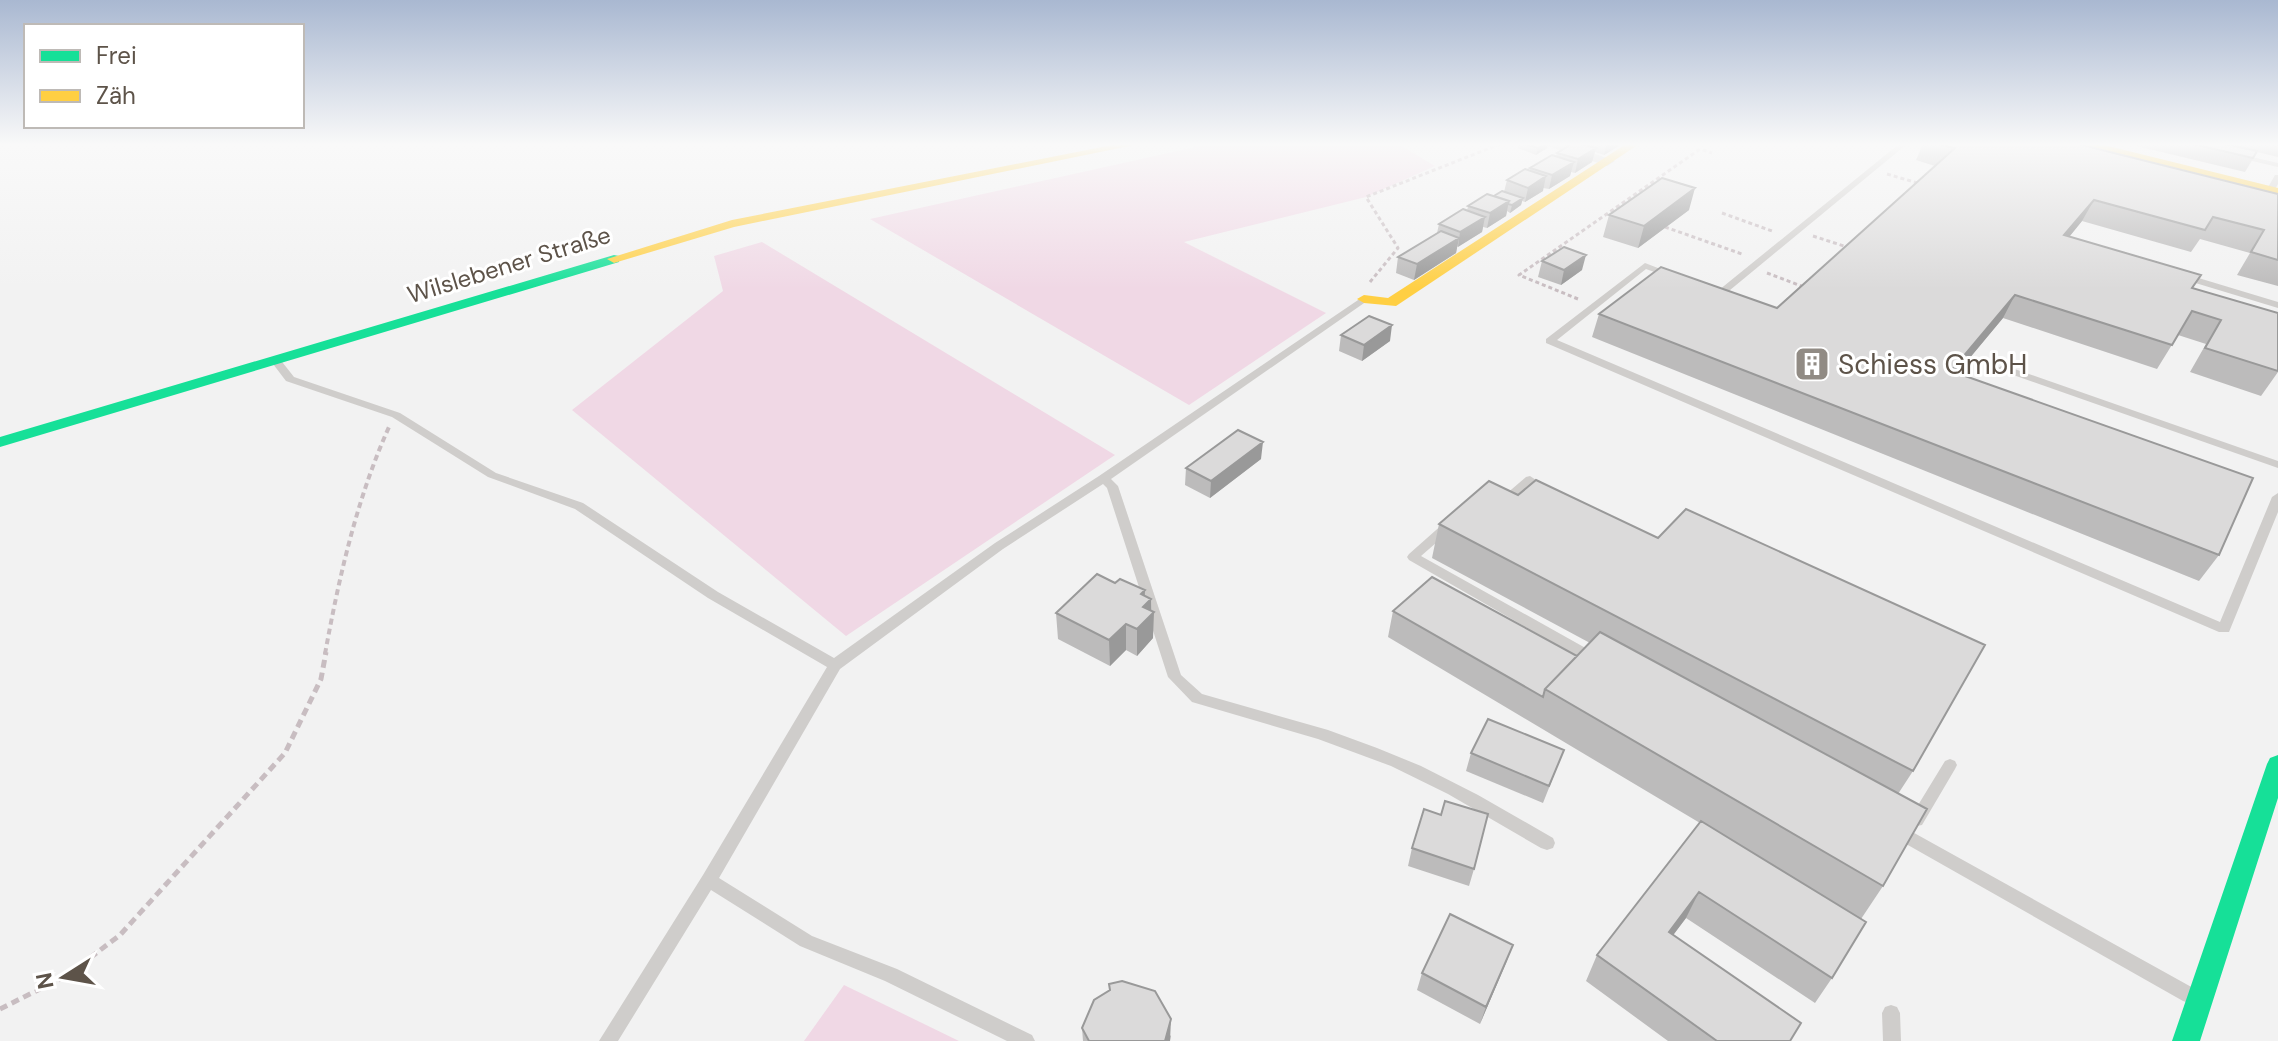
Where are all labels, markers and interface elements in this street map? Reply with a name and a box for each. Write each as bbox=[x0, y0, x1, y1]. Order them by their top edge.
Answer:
legend bbox=[24, 24, 304, 128]
text: Frei bbox=[96, 40, 137, 71]
text: Zäh bbox=[96, 80, 136, 111]
street label: Wilslebener Straße bbox=[403, 219, 614, 310]
building icon: Schiess GmbH bbox=[1793, 345, 1831, 383]
place label: Schiess GmbH bbox=[1838, 346, 2027, 383]
north arrow bbox=[24, 937, 104, 1017]
text: N bbox=[29, 970, 61, 991]

